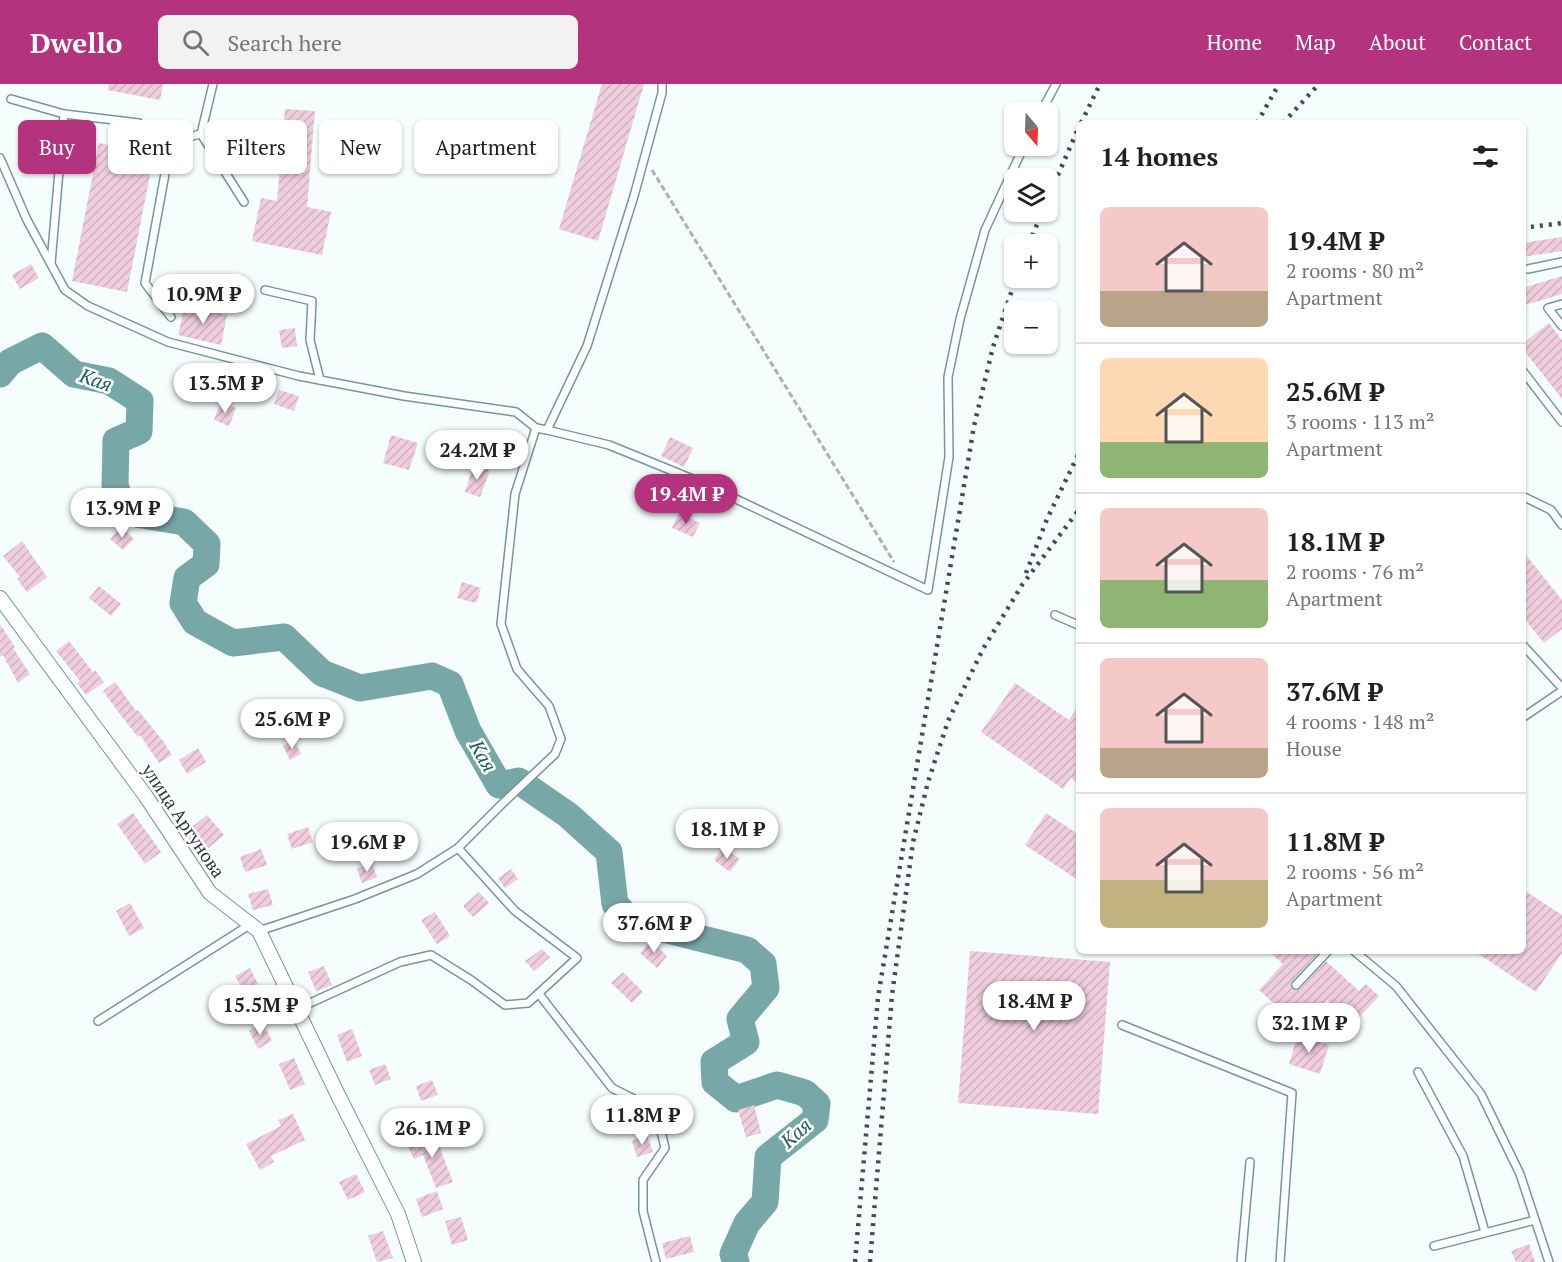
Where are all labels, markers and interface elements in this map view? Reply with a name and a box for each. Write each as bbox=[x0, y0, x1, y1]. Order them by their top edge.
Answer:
search box bbox=[158, 15, 578, 69]
text: Dwello bbox=[30, 24, 122, 61]
icon: search bbox=[179, 26, 212, 59]
text: Search here bbox=[227, 28, 342, 57]
text: Home bbox=[1206, 28, 1262, 56]
text: Map bbox=[1295, 28, 1336, 56]
text: About bbox=[1369, 28, 1426, 56]
text: Contact bbox=[1459, 28, 1532, 56]
north arrow bbox=[1004, 102, 1058, 156]
map controls bbox=[1004, 102, 1058, 354]
chip: Buy bbox=[18, 120, 96, 174]
chip: Rent bbox=[108, 120, 193, 174]
chip: Filters bbox=[205, 120, 307, 174]
chip: New bbox=[319, 120, 402, 174]
chip: Apartment bbox=[414, 120, 558, 174]
text: 14 homes bbox=[1100, 139, 1218, 173]
icon: filters bbox=[1469, 140, 1502, 173]
button: layers bbox=[1004, 168, 1058, 222]
text: 19.4M ₽ bbox=[1286, 223, 1384, 257]
icon: home bbox=[1148, 231, 1220, 303]
button: + bbox=[1004, 234, 1058, 288]
text: 2 rooms · 80 m² bbox=[1286, 257, 1424, 284]
pin: 10.9M ₽ bbox=[148, 274, 258, 325]
text: 10.9M ₽ bbox=[165, 280, 241, 307]
text: Apartment bbox=[1286, 284, 1383, 311]
button: − bbox=[1004, 300, 1058, 354]
water label: Кая bbox=[75, 361, 116, 398]
pin: 13.5M ₽ bbox=[170, 363, 280, 414]
text: 13.5M ₽ bbox=[187, 369, 263, 396]
text: 25.6M ₽ bbox=[1286, 374, 1384, 408]
icon: home bbox=[1148, 382, 1220, 454]
text: 3 rooms · 113 m² bbox=[1286, 408, 1434, 435]
pin: 24.2M ₽ bbox=[422, 430, 532, 481]
text: Apartment bbox=[1286, 435, 1383, 462]
text: 24.2M ₽ bbox=[439, 436, 515, 463]
pin: 19.4M ₽ bbox=[631, 474, 741, 525]
text: 19.4M ₽ bbox=[648, 480, 724, 507]
pin: 13.9M ₽ bbox=[67, 488, 177, 539]
text: 13.9M ₽ bbox=[84, 494, 160, 521]
text: 18.1M ₽ bbox=[1286, 524, 1384, 558]
icon: home bbox=[1148, 532, 1220, 604]
text: 2 rooms · 76 m² bbox=[1286, 558, 1424, 585]
text: Apartment bbox=[1286, 585, 1383, 612]
text: 37.6M ₽ bbox=[1286, 674, 1382, 708]
icon: home bbox=[1148, 682, 1220, 754]
pin: 25.6M ₽ bbox=[237, 699, 347, 750]
text: 25.6M ₽ bbox=[254, 705, 330, 732]
text: 4 rooms · 148 m² bbox=[1286, 708, 1434, 735]
water label: Кая bbox=[463, 734, 503, 777]
text: House bbox=[1286, 735, 1342, 762]
street label: улица Аргунова bbox=[136, 758, 231, 882]
pin: 18.1M ₽ bbox=[672, 809, 782, 860]
text: 18.1M ₽ bbox=[689, 815, 765, 842]
pin: 19.6M ₽ bbox=[312, 822, 422, 873]
text: 11.8M ₽ bbox=[1286, 824, 1384, 858]
text: 19.6M ₽ bbox=[329, 828, 405, 855]
icon: home bbox=[1148, 832, 1220, 904]
text: 2 rooms · 56 m² bbox=[1286, 858, 1424, 885]
text: Apartment bbox=[1286, 885, 1383, 912]
pin: 37.6M ₽ bbox=[599, 903, 709, 954]
text: 37.6M ₽ bbox=[617, 909, 691, 936]
pin: 18.4M ₽ bbox=[979, 981, 1089, 1032]
pin: 15.5M ₽ bbox=[205, 985, 315, 1036]
text: 18.4M ₽ bbox=[996, 987, 1072, 1014]
text: 15.5M ₽ bbox=[222, 991, 298, 1018]
pin: 32.1M ₽ bbox=[1254, 1003, 1364, 1054]
text: 32.1M ₽ bbox=[1271, 1009, 1347, 1036]
pin: 11.8M ₽ bbox=[587, 1095, 697, 1146]
text: 11.8M ₽ bbox=[604, 1101, 680, 1128]
pin: 26.1M ₽ bbox=[377, 1108, 487, 1159]
water label: Кая bbox=[774, 1112, 817, 1154]
text: 26.1M ₽ bbox=[394, 1114, 470, 1141]

